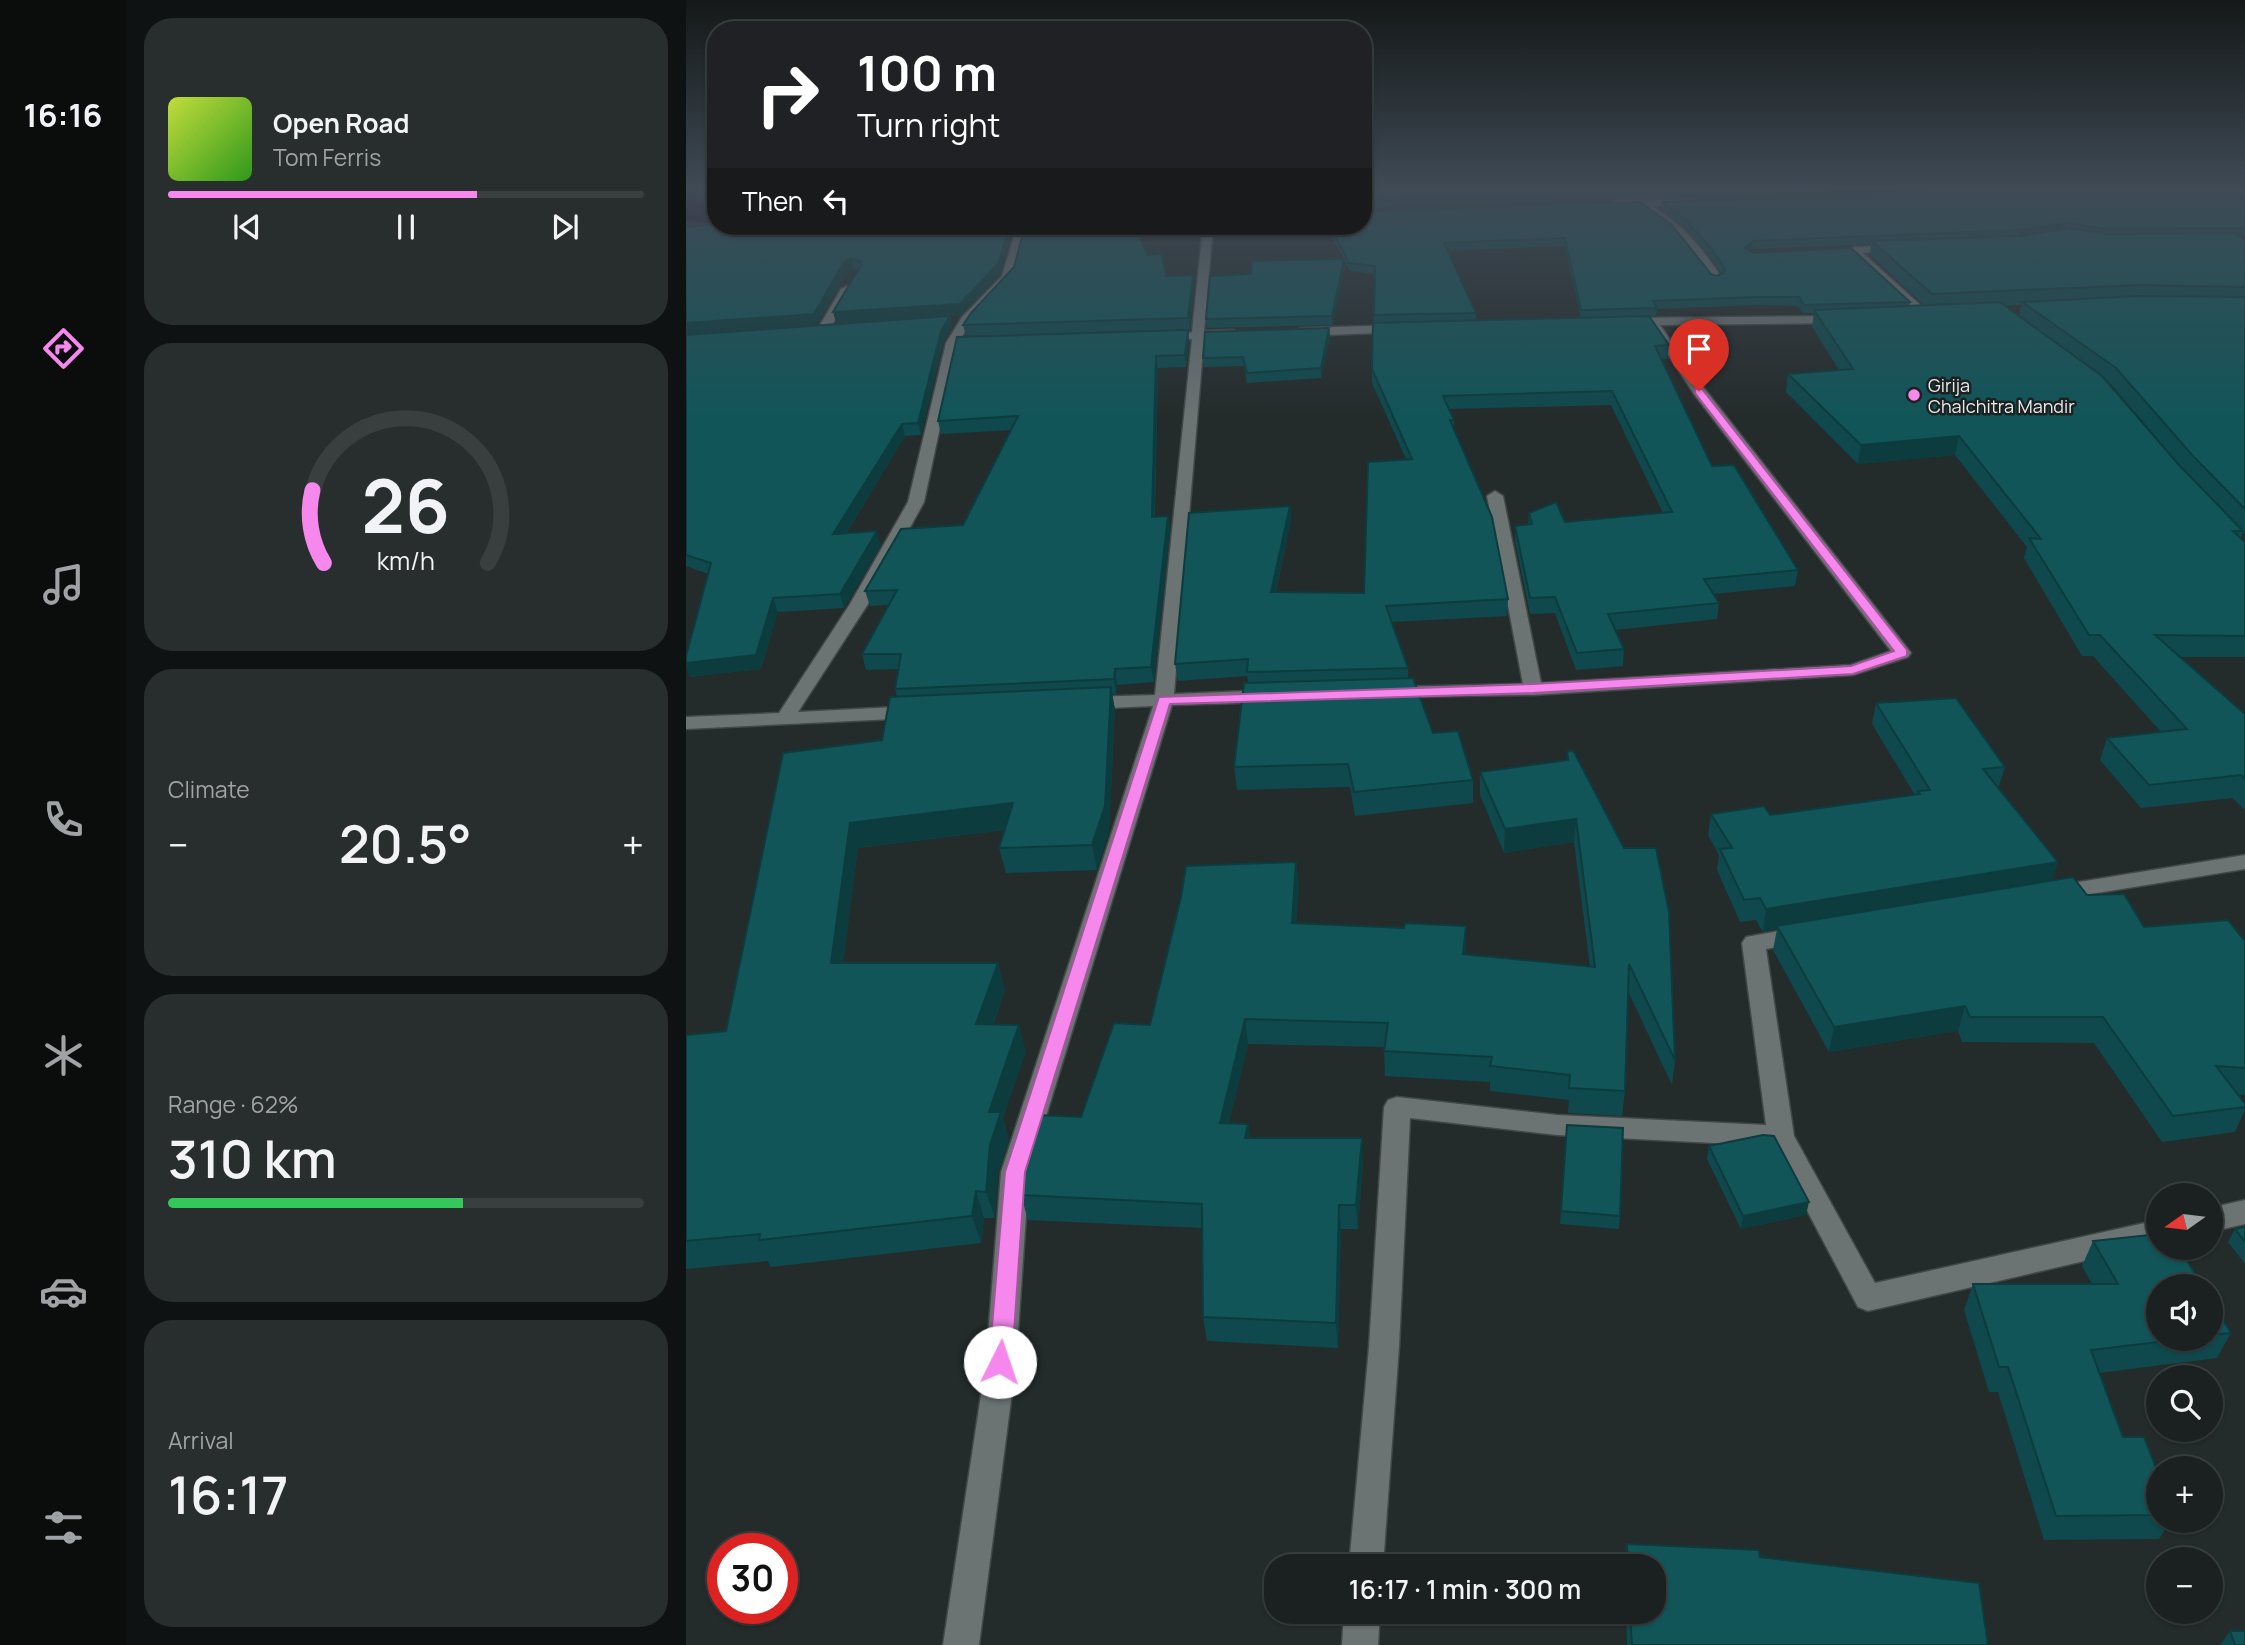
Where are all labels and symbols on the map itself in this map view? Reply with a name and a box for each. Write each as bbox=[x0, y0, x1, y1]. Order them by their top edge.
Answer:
pin bbox=[1669, 319, 1729, 391]
place label: Girija Chalchitra Mandir bbox=[1928, 373, 2075, 418]
marker: Girija Chalchitra Mandir bbox=[1906, 387, 1922, 403]
north arrow bbox=[2146, 1183, 2222, 1260]
position arrow bbox=[963, 1325, 1037, 1399]
speed limit sign: 30 bbox=[707, 1533, 798, 1624]

